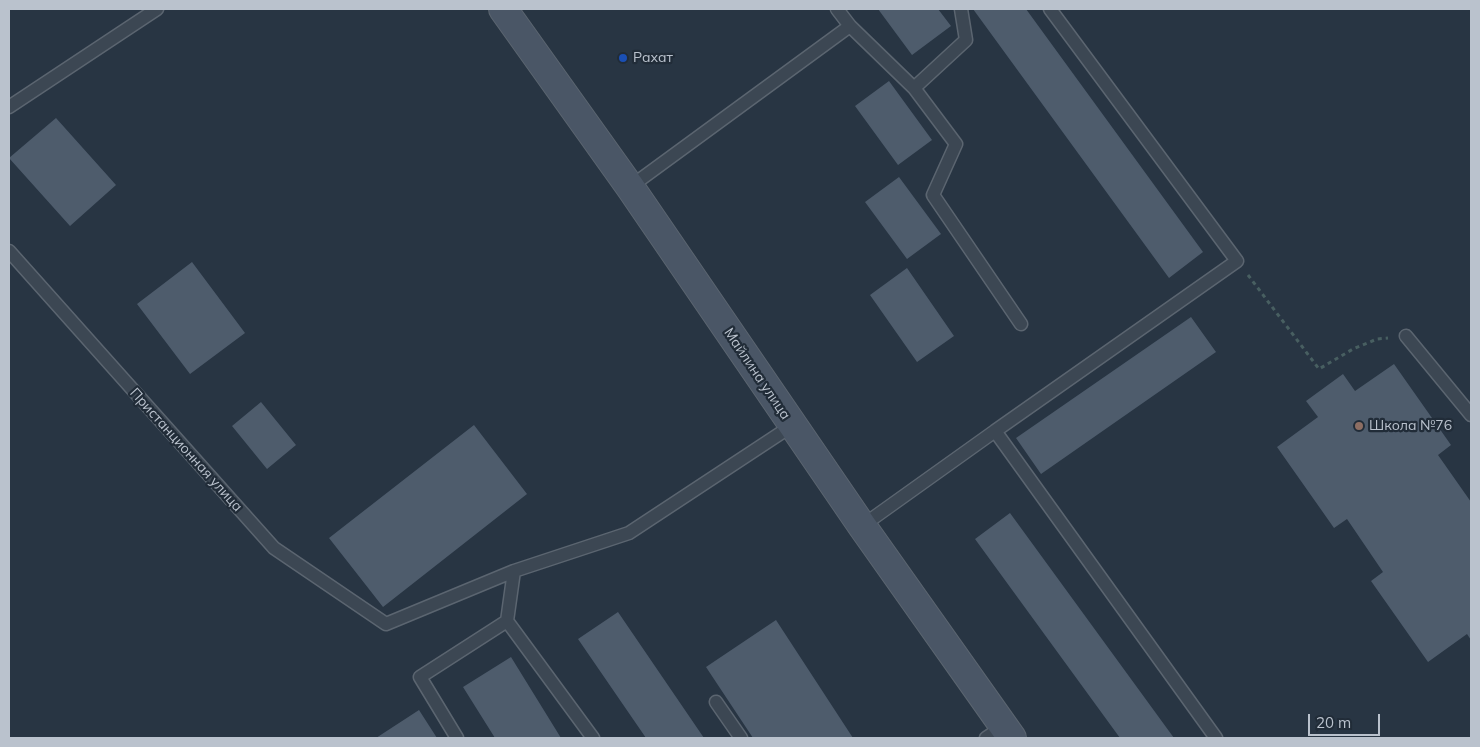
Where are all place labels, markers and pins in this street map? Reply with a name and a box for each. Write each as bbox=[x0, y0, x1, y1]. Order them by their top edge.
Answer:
place label: Рахат bbox=[633, 50, 673, 66]
marker: Рахат bbox=[617, 52, 629, 64]
place label: Школа №76 bbox=[1369, 418, 1452, 434]
marker: Школа №76 bbox=[1353, 420, 1365, 432]

